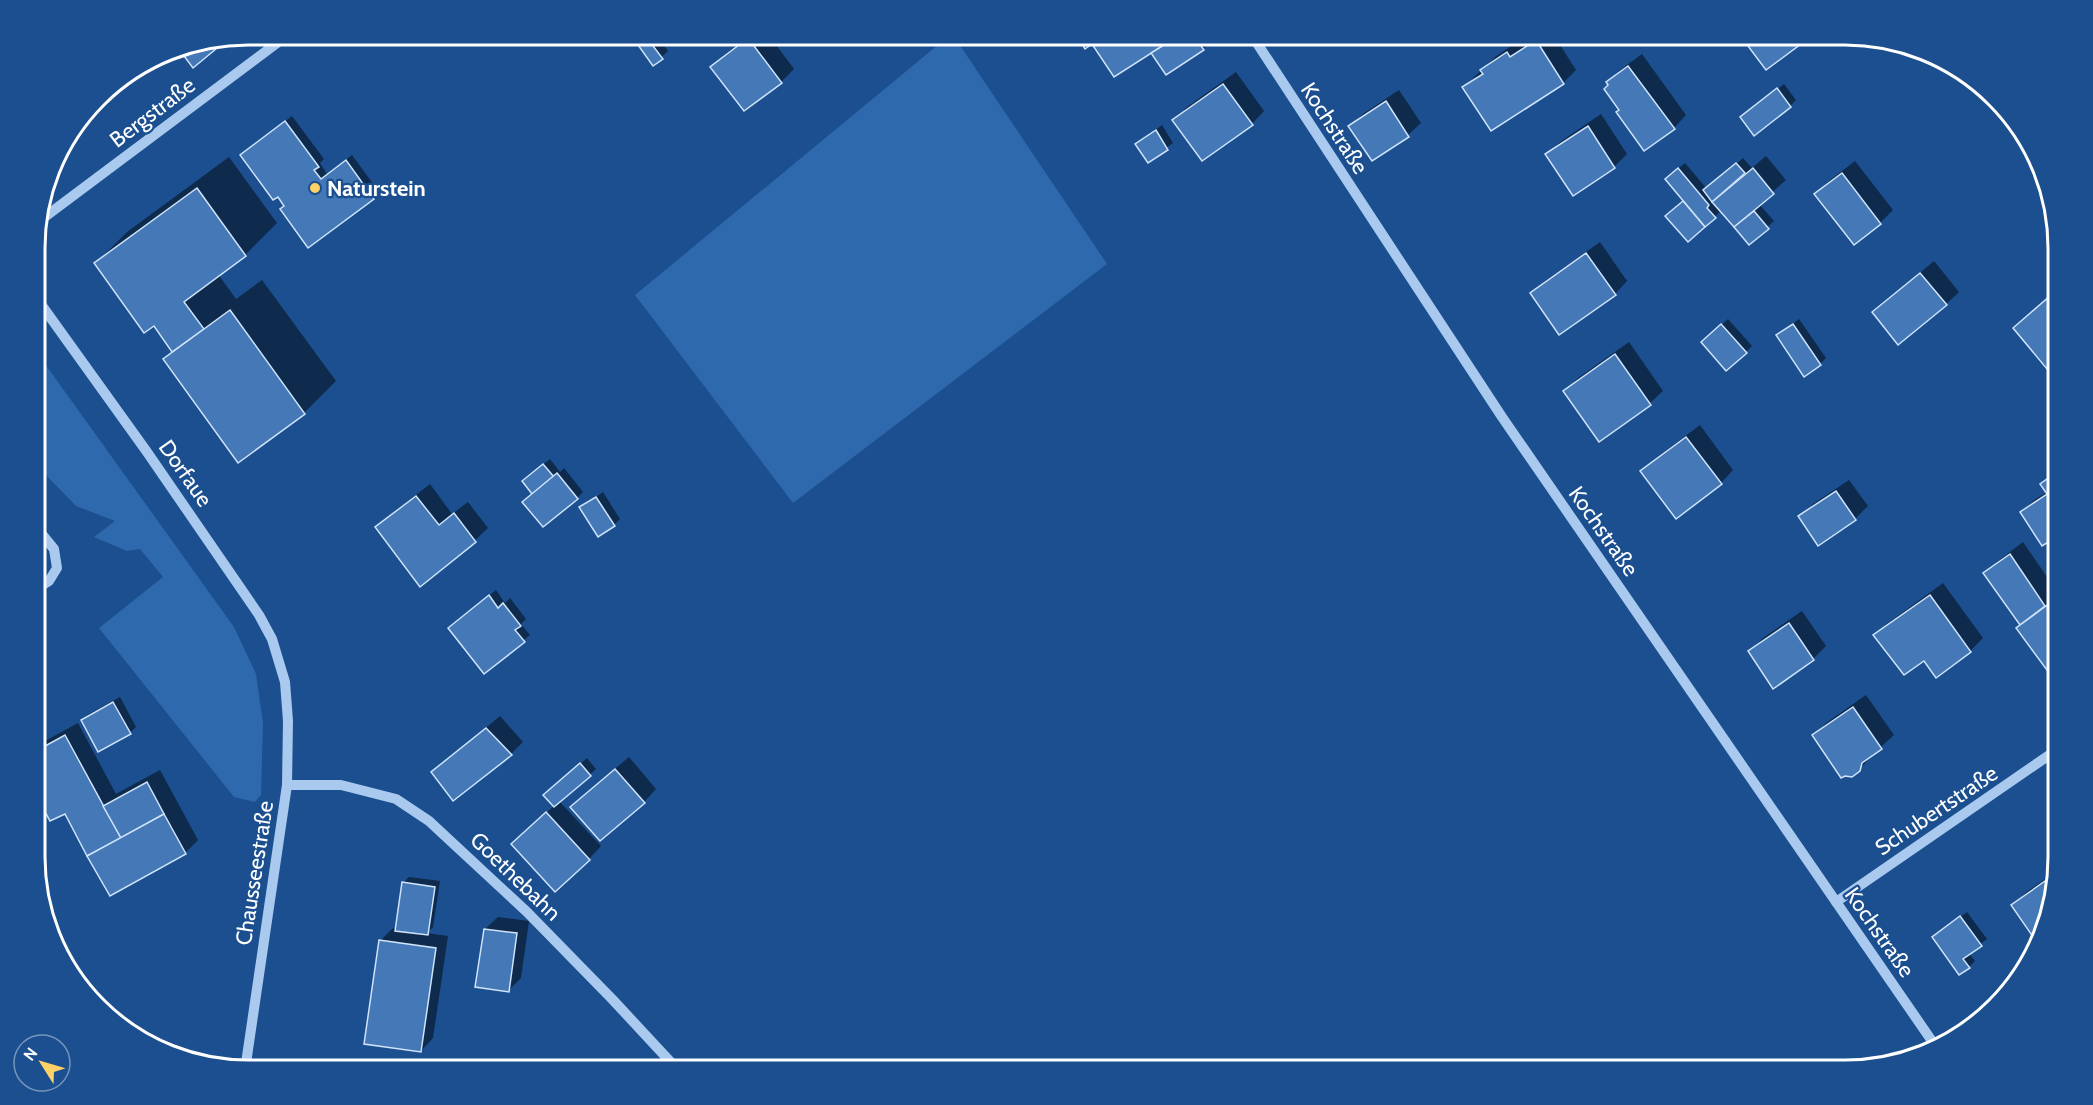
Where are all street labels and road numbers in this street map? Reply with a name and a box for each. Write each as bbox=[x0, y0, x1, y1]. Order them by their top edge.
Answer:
street label: Bergstraße bbox=[104, 72, 200, 153]
street label: Kochstraße bbox=[1295, 78, 1374, 179]
street label: Dorfaue bbox=[153, 435, 218, 512]
street label: Kochstraße bbox=[1563, 481, 1644, 581]
street label: Schubertstraße bbox=[1870, 760, 2003, 861]
street label: Chausseestraße bbox=[230, 799, 279, 947]
street label: Goethebahn bbox=[465, 826, 567, 926]
street label: Kochstraße bbox=[1839, 882, 1920, 982]

